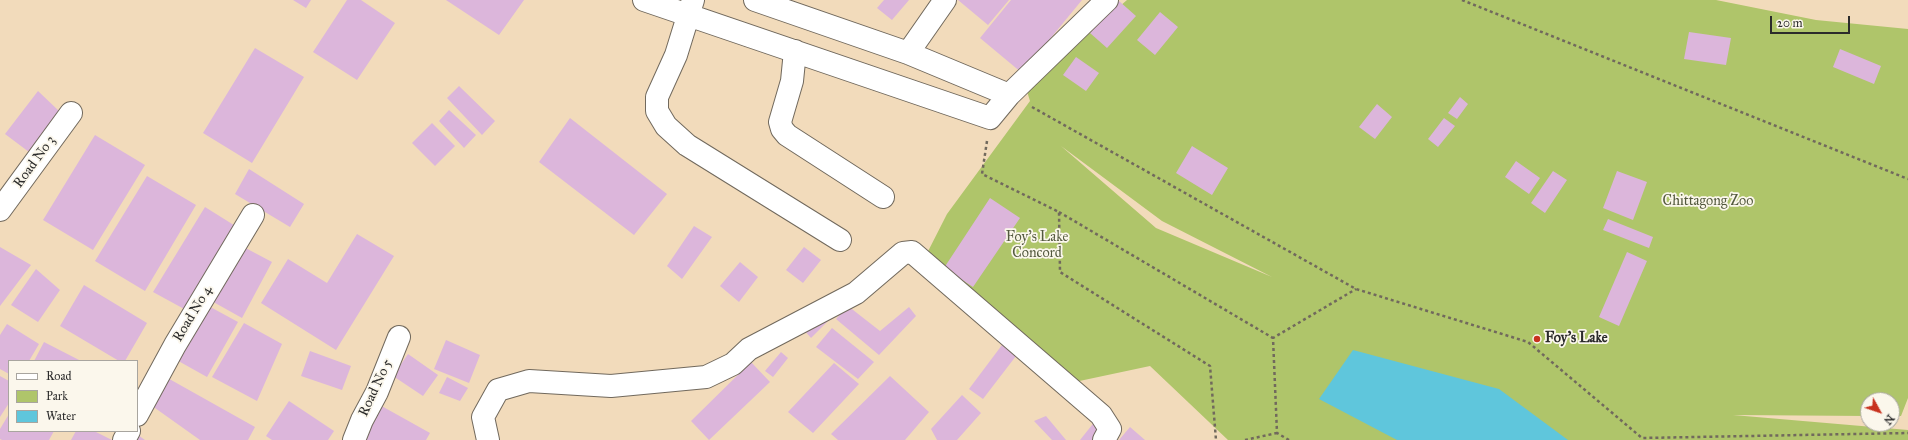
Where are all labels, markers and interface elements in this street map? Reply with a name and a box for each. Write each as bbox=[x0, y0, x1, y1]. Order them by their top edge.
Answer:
scale bar bbox=[1772, 8, 1852, 34]
text: 20 m bbox=[1777, 16, 1803, 30]
street label: Road No 3 bbox=[10, 133, 60, 191]
park label: Chittagong Zoo bbox=[1663, 194, 1753, 210]
park label: Foy’s Lake Concord bbox=[1006, 230, 1068, 262]
street label: Road No 4 bbox=[170, 283, 216, 345]
place label: Foy's Lake bbox=[1545, 331, 1608, 347]
marker: Foy's Lake bbox=[1532, 334, 1542, 344]
street label: Road No 5 bbox=[355, 357, 397, 419]
legend bbox=[8, 360, 138, 432]
text: Road bbox=[46, 369, 72, 383]
text: Park bbox=[46, 389, 68, 403]
north arrow bbox=[1860, 392, 1900, 432]
text: Water bbox=[46, 409, 76, 423]
text: N bbox=[1881, 412, 1897, 427]

